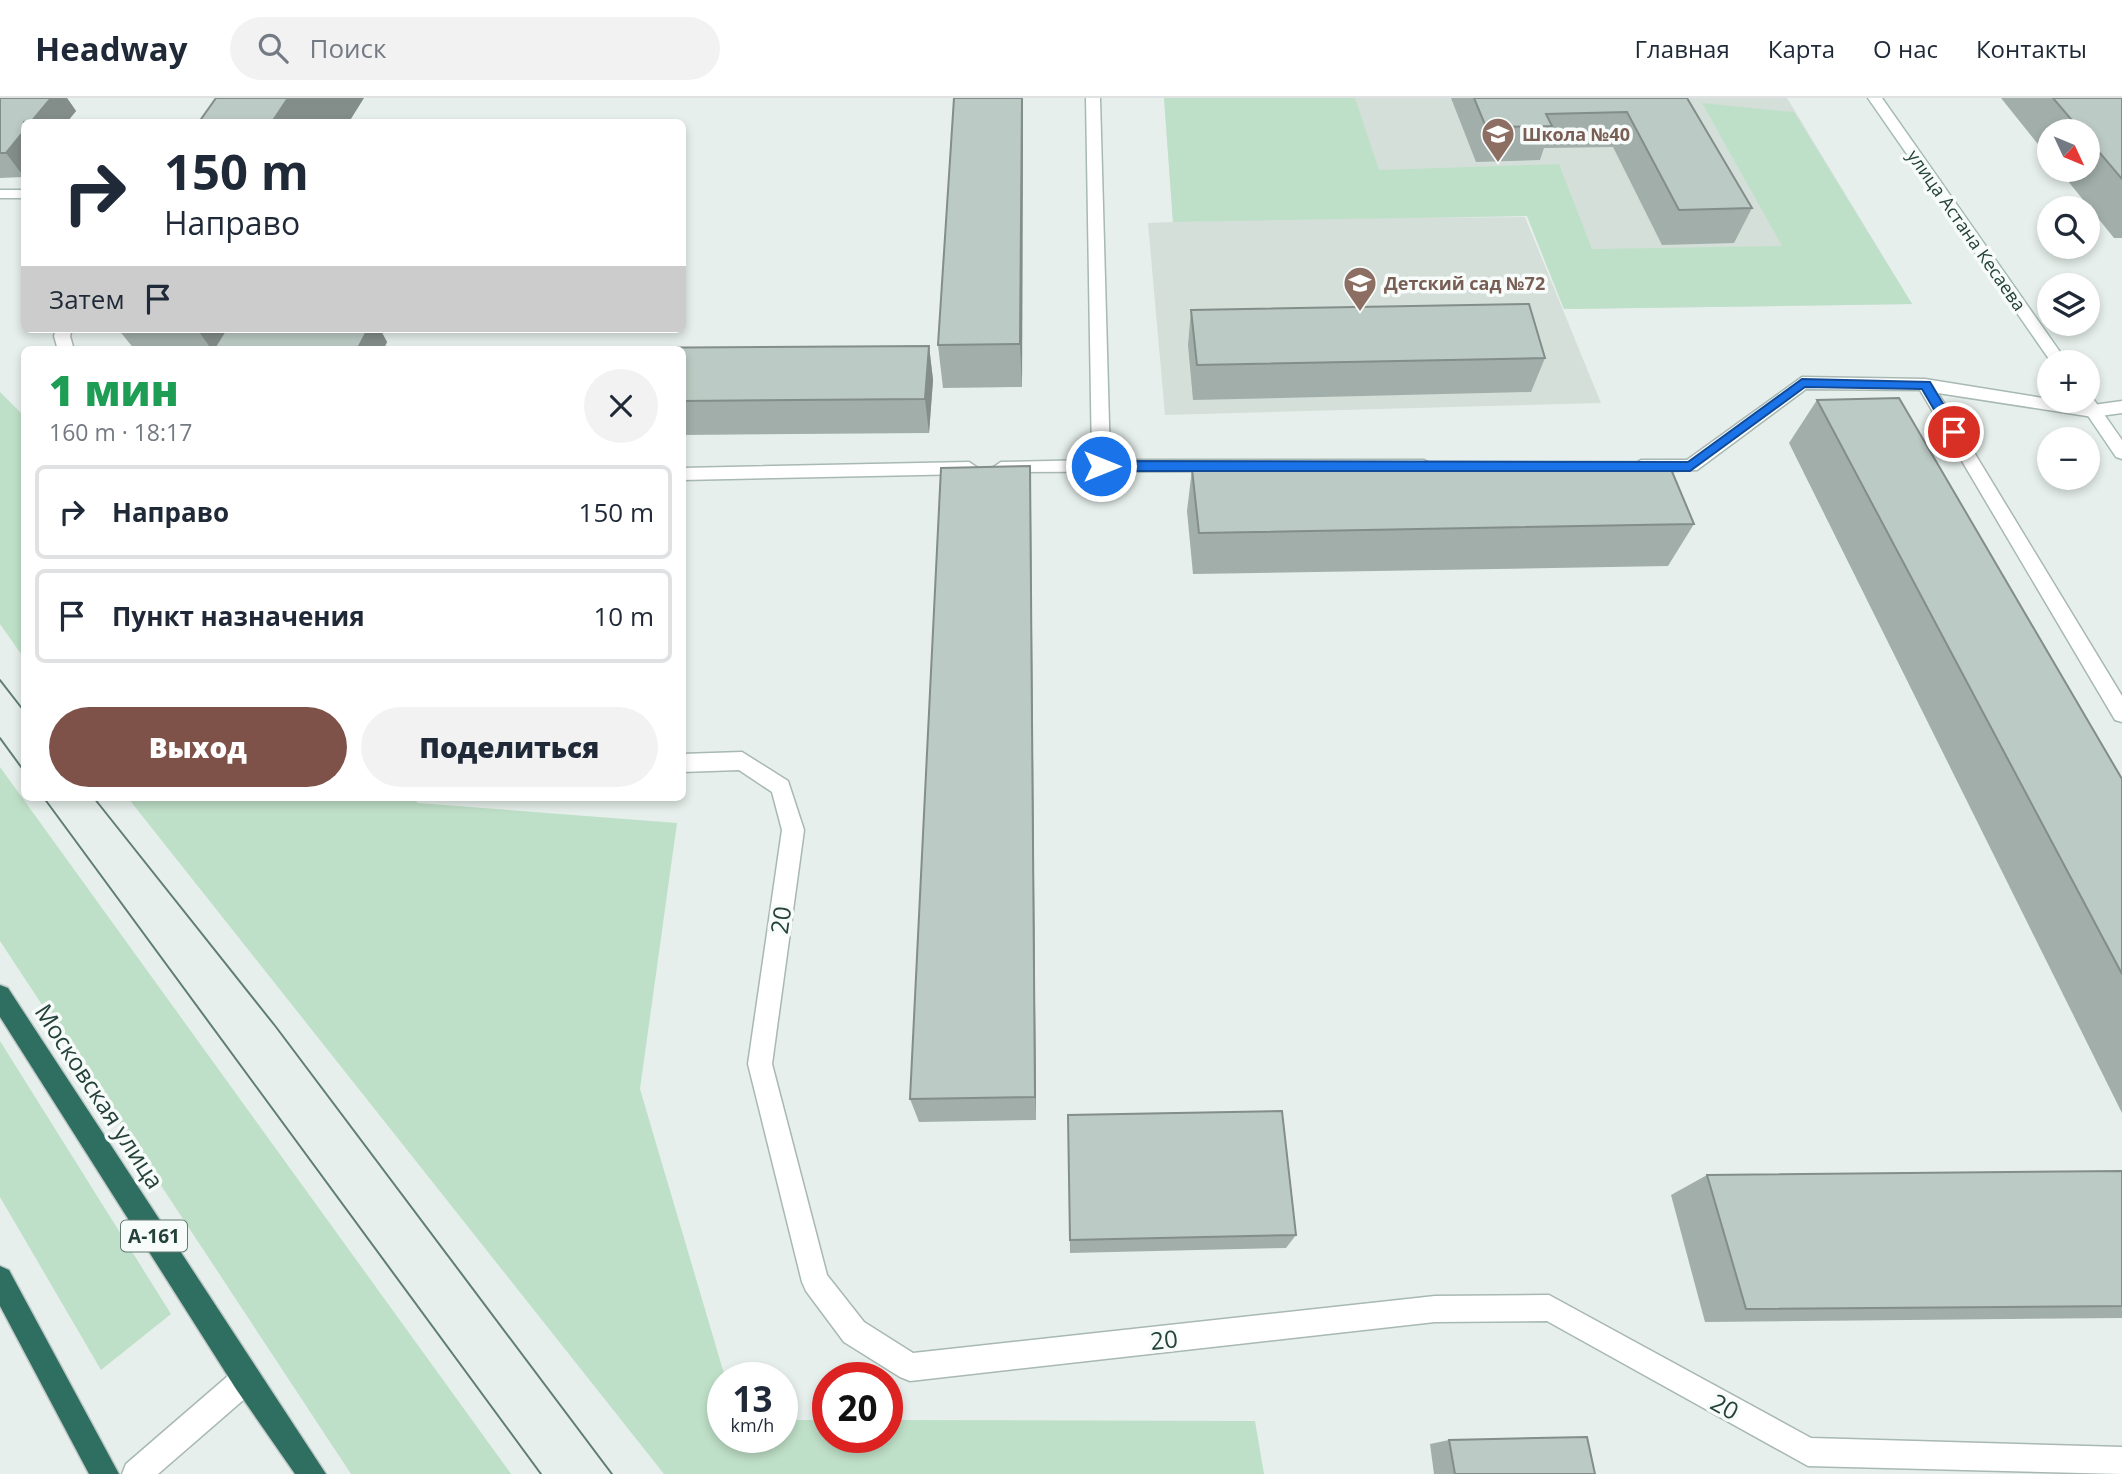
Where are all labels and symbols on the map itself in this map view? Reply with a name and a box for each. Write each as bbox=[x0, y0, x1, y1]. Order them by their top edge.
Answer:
school or university icon: Школа №40 bbox=[1479, 115, 1517, 164]
north arrow bbox=[2037, 119, 2100, 182]
place label: Школа №40 bbox=[1522, 122, 1630, 146]
street label: улица Астана Кесаева bbox=[1902, 145, 2032, 315]
school or university icon: Детский сад №72 bbox=[1341, 264, 1379, 313]
place label: Детский сад №72 bbox=[1384, 271, 1545, 295]
pin bbox=[1924, 402, 1984, 462]
position arrow bbox=[1064, 429, 1138, 503]
street label: 20 bbox=[762, 904, 798, 936]
street label: Московская улица bbox=[28, 997, 172, 1195]
road number: А-161 bbox=[121, 1220, 187, 1252]
street label: 20 bbox=[1149, 1321, 1179, 1357]
speed limit sign: 20 bbox=[812, 1362, 903, 1453]
street label: 20 bbox=[1705, 1385, 1745, 1427]

